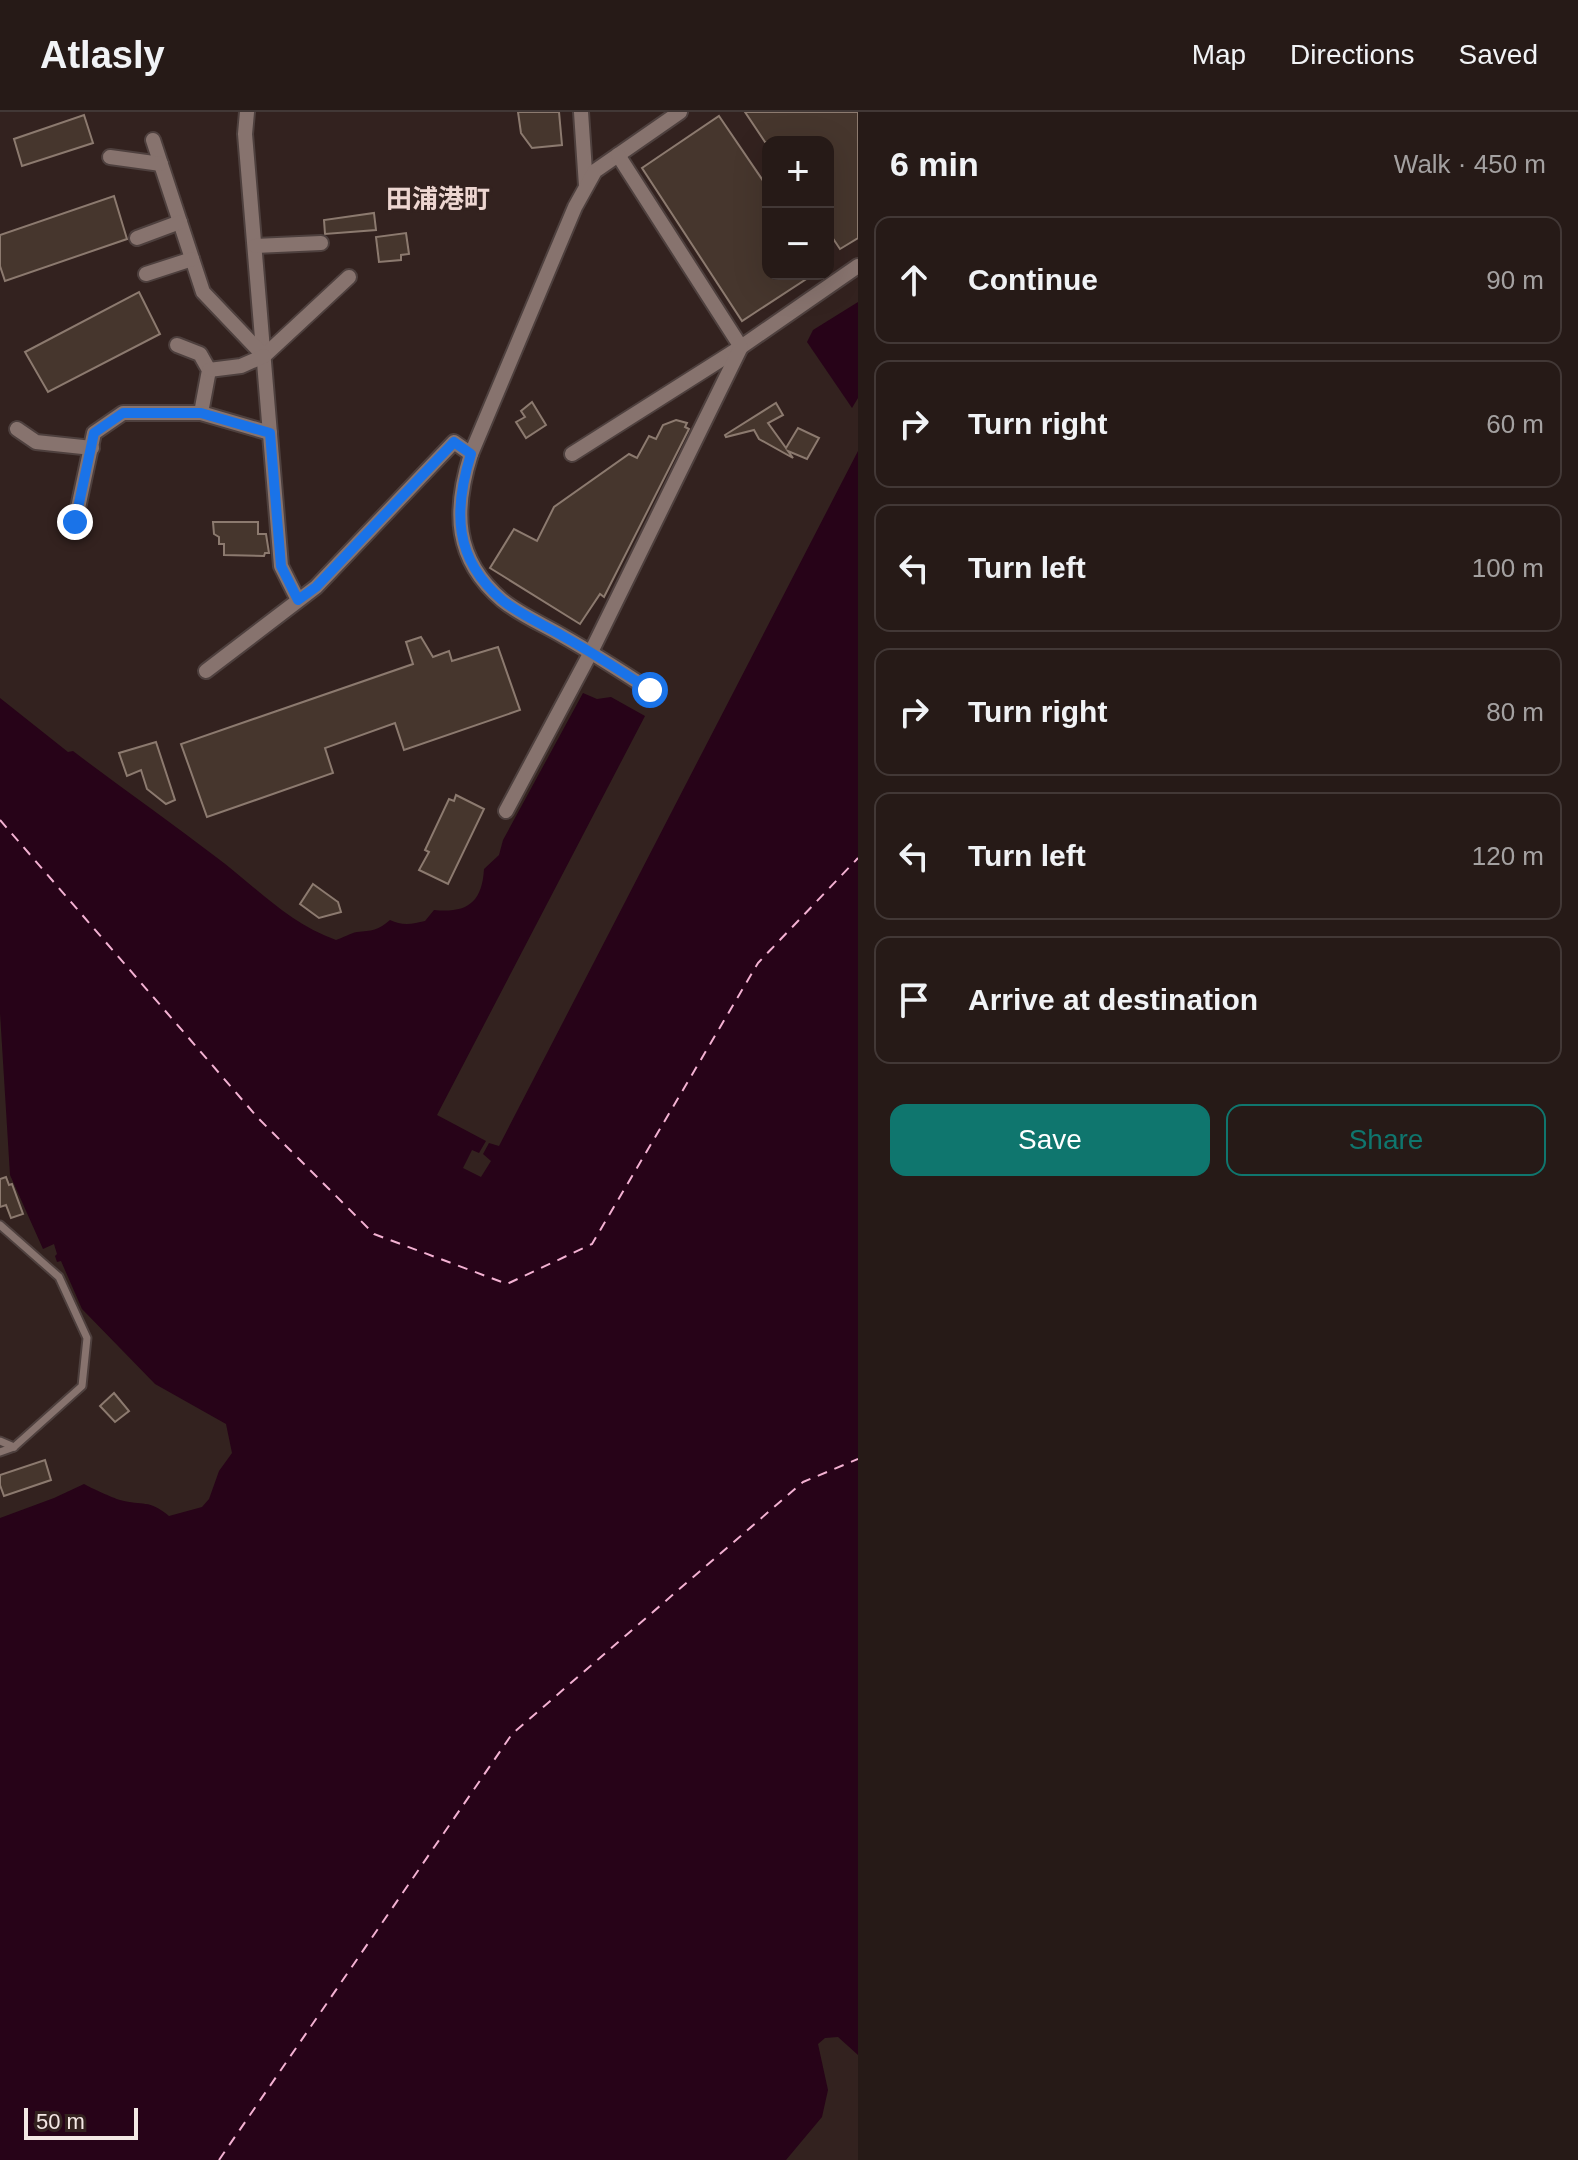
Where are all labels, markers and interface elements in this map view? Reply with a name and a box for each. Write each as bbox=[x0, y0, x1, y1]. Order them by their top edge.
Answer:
text: Atlasly bbox=[40, 34, 165, 76]
text: Map bbox=[1192, 39, 1246, 70]
text: Directions bbox=[1290, 39, 1415, 70]
text: Saved bbox=[1459, 39, 1538, 70]
map controls bbox=[762, 136, 834, 280]
button: + bbox=[762, 136, 834, 208]
text: 6 min bbox=[890, 145, 979, 183]
text: Walk · 450 m bbox=[1394, 149, 1546, 179]
district label: 田浦港町 bbox=[386, 184, 490, 214]
button: − bbox=[762, 208, 834, 280]
icon: ahead bbox=[892, 258, 936, 302]
text: Continue bbox=[968, 263, 1098, 296]
text: 90 m bbox=[1486, 265, 1544, 295]
icon: right bbox=[892, 402, 936, 446]
text: Turn right bbox=[968, 407, 1107, 440]
text: 60 m bbox=[1486, 409, 1544, 439]
route end bbox=[57, 504, 93, 540]
icon: left bbox=[892, 546, 936, 590]
text: Turn left bbox=[968, 551, 1086, 584]
text: 100 m bbox=[1472, 553, 1544, 583]
route start bbox=[632, 672, 668, 708]
icon: right bbox=[892, 690, 936, 734]
text: Turn right bbox=[968, 695, 1107, 728]
text: 80 m bbox=[1486, 697, 1544, 727]
icon: left bbox=[892, 834, 936, 878]
text: Turn left bbox=[968, 839, 1086, 872]
text: 120 m bbox=[1472, 841, 1544, 871]
icon: arrive bbox=[892, 978, 936, 1022]
text: Arrive at destination bbox=[968, 983, 1258, 1016]
button: Save bbox=[890, 1104, 1210, 1176]
button: Share bbox=[1226, 1104, 1546, 1176]
scale bar bbox=[24, 2104, 138, 2140]
text: 50 m bbox=[36, 2109, 85, 2134]

